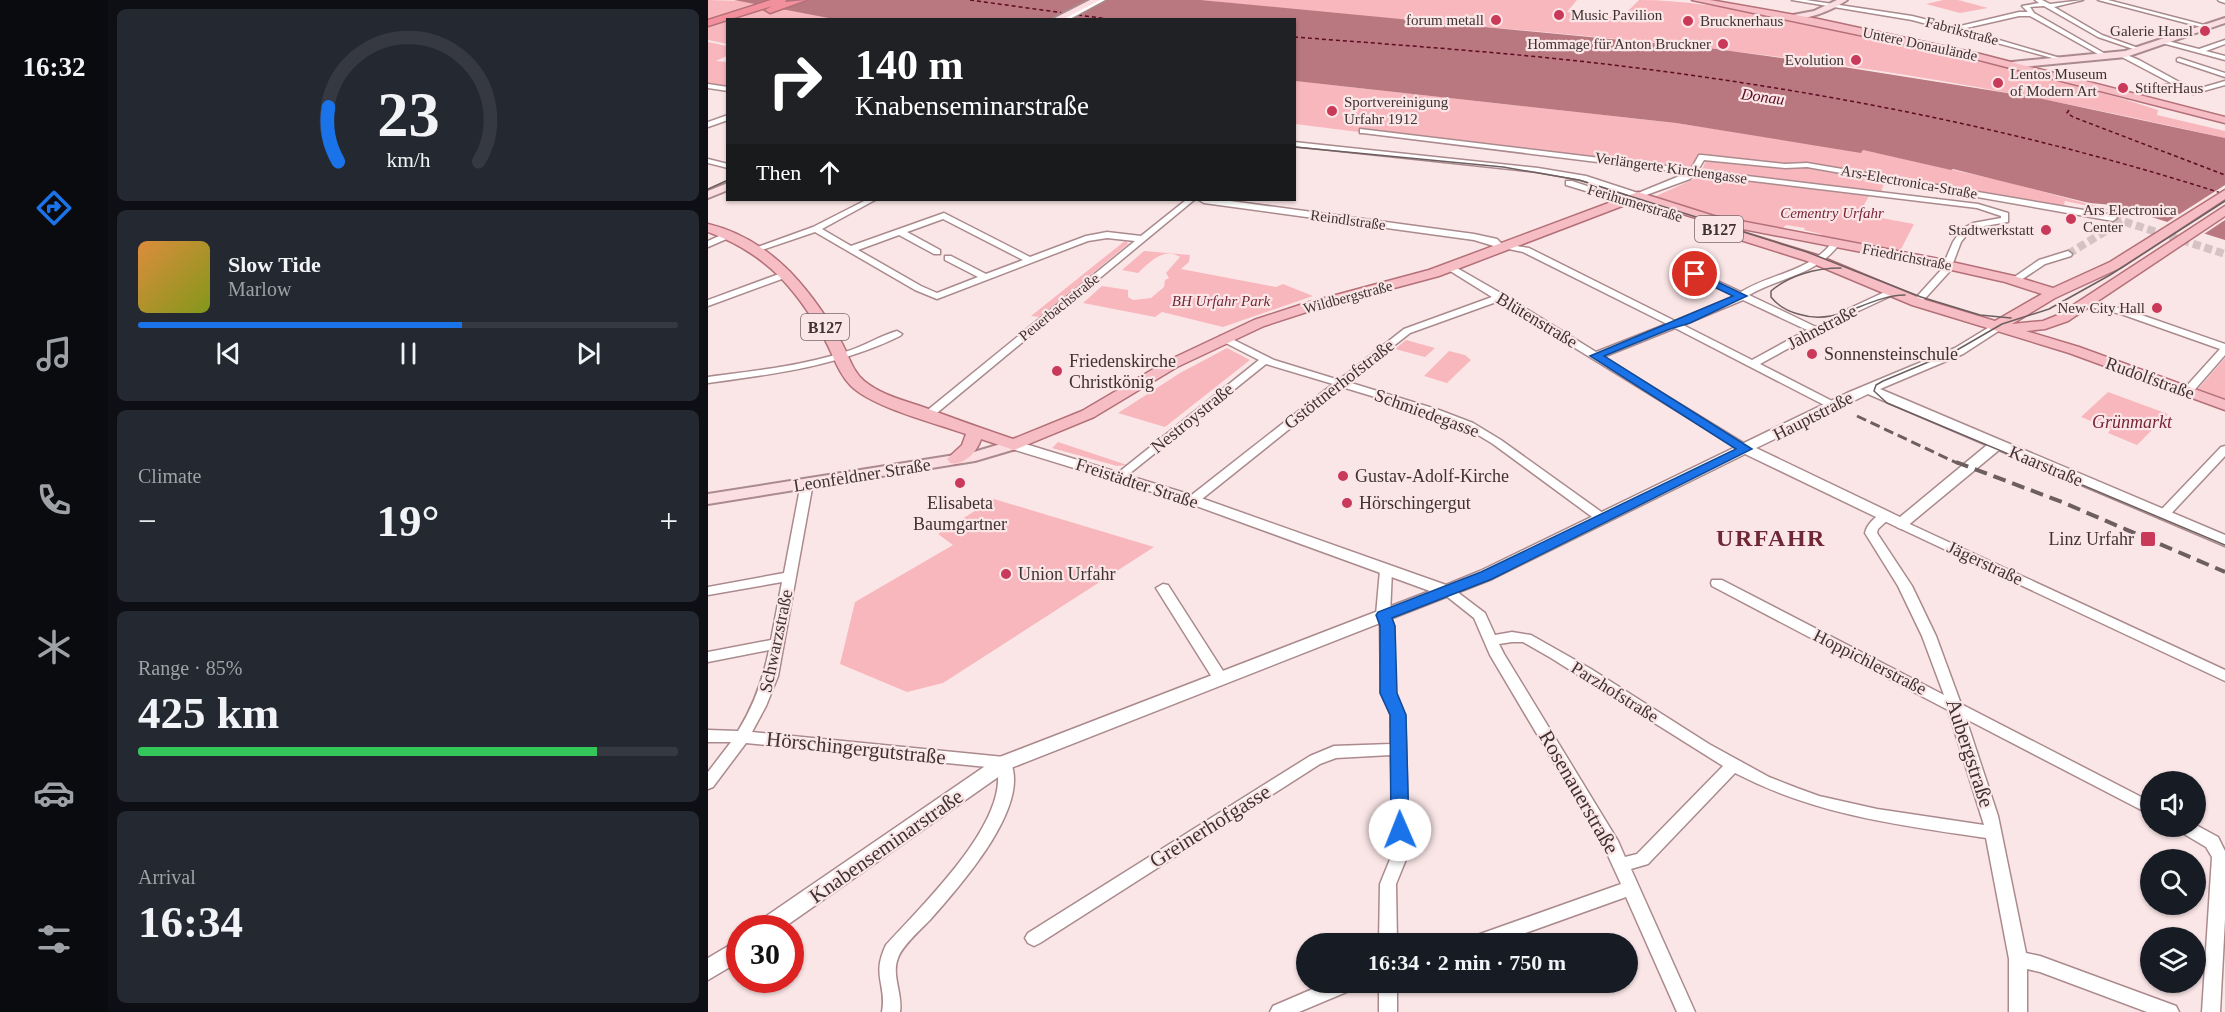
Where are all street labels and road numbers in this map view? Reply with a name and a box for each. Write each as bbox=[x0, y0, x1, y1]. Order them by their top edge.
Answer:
street label: Fabrikstraße bbox=[1924, 14, 2001, 49]
street label: Untere Donaulände bbox=[1861, 24, 1979, 64]
street label: Verlängerte Kirchengasse bbox=[1594, 149, 1749, 187]
street label: Ars-Electronica-Straße bbox=[1840, 162, 1979, 202]
street label: Ferihumerstraße bbox=[1586, 181, 1685, 225]
street label: Reindlstraße bbox=[1309, 207, 1387, 233]
road number: B127 bbox=[1695, 216, 1743, 242]
street label: Friedrichstraße bbox=[1861, 240, 1953, 274]
street label: Peuerbachstraße bbox=[1016, 270, 1102, 344]
street label: Wildbergstraße bbox=[1302, 277, 1395, 317]
street label: Blütenstraße bbox=[1493, 288, 1581, 352]
street label: Jahnstraße bbox=[1784, 300, 1860, 354]
road number: B127 bbox=[801, 314, 849, 340]
street label: Gstöttnerhofstraße bbox=[1280, 335, 1398, 433]
street label: Rudolfstraße bbox=[2103, 353, 2197, 403]
street label: Nestroystraße bbox=[1147, 379, 1237, 457]
street label: Schmiedegasse bbox=[1372, 385, 1482, 441]
street label: Hauptstraße bbox=[1770, 387, 1856, 445]
street label: Kaarstraße bbox=[2006, 442, 2086, 490]
street label: Leonfeldner Straße bbox=[792, 454, 932, 496]
street label: Freistädter Straße bbox=[1073, 454, 1201, 512]
street label: Jägerstraße bbox=[1944, 537, 2026, 589]
street label: Schwarzstraße bbox=[755, 588, 797, 694]
street label: Hoppichlerstraße bbox=[1810, 625, 1930, 699]
street label: Parzhofstraße bbox=[1568, 657, 1662, 727]
street label: Aubergstraße bbox=[1941, 696, 1999, 810]
street label: Rosenauerstraße bbox=[1534, 726, 1624, 858]
street label: Hörschingergutstraße bbox=[765, 727, 947, 769]
street label: Greinerhofgasse bbox=[1145, 779, 1275, 873]
street label: Knabenseminarstraße bbox=[805, 784, 967, 908]

